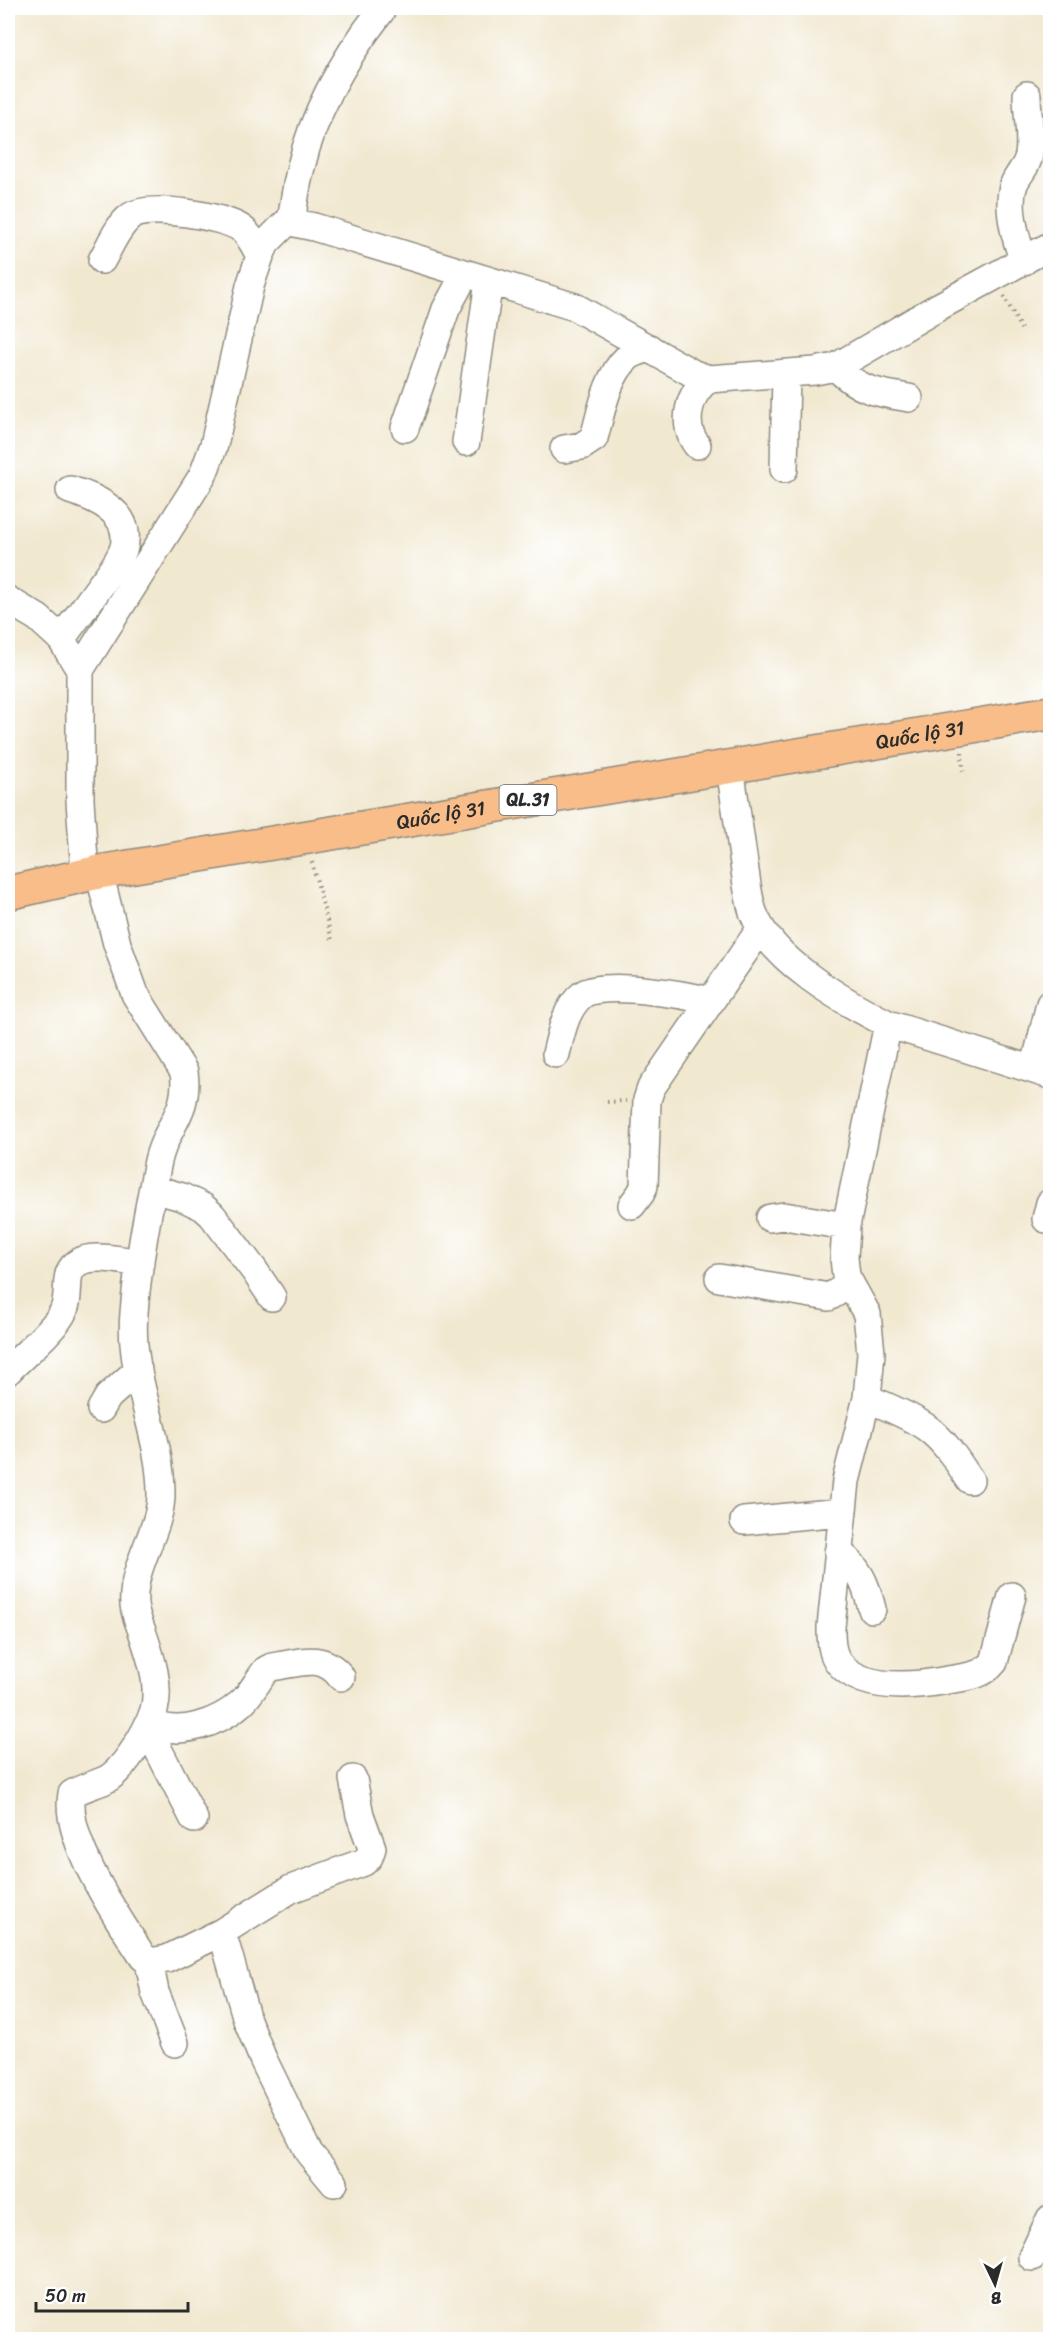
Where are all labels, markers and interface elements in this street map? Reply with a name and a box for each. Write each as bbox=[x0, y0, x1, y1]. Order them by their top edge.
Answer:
street label: Quốc lộ 31 bbox=[873, 711, 967, 760]
road number: QL.31 bbox=[500, 785, 556, 815]
street label: Quốc lộ 31 bbox=[394, 791, 488, 840]
north arrow bbox=[965, 2254, 1025, 2314]
scale bar bbox=[36, 2275, 188, 2313]
text: 50 m bbox=[45, 2280, 86, 2312]
text: B bbox=[989, 2284, 1003, 2313]

